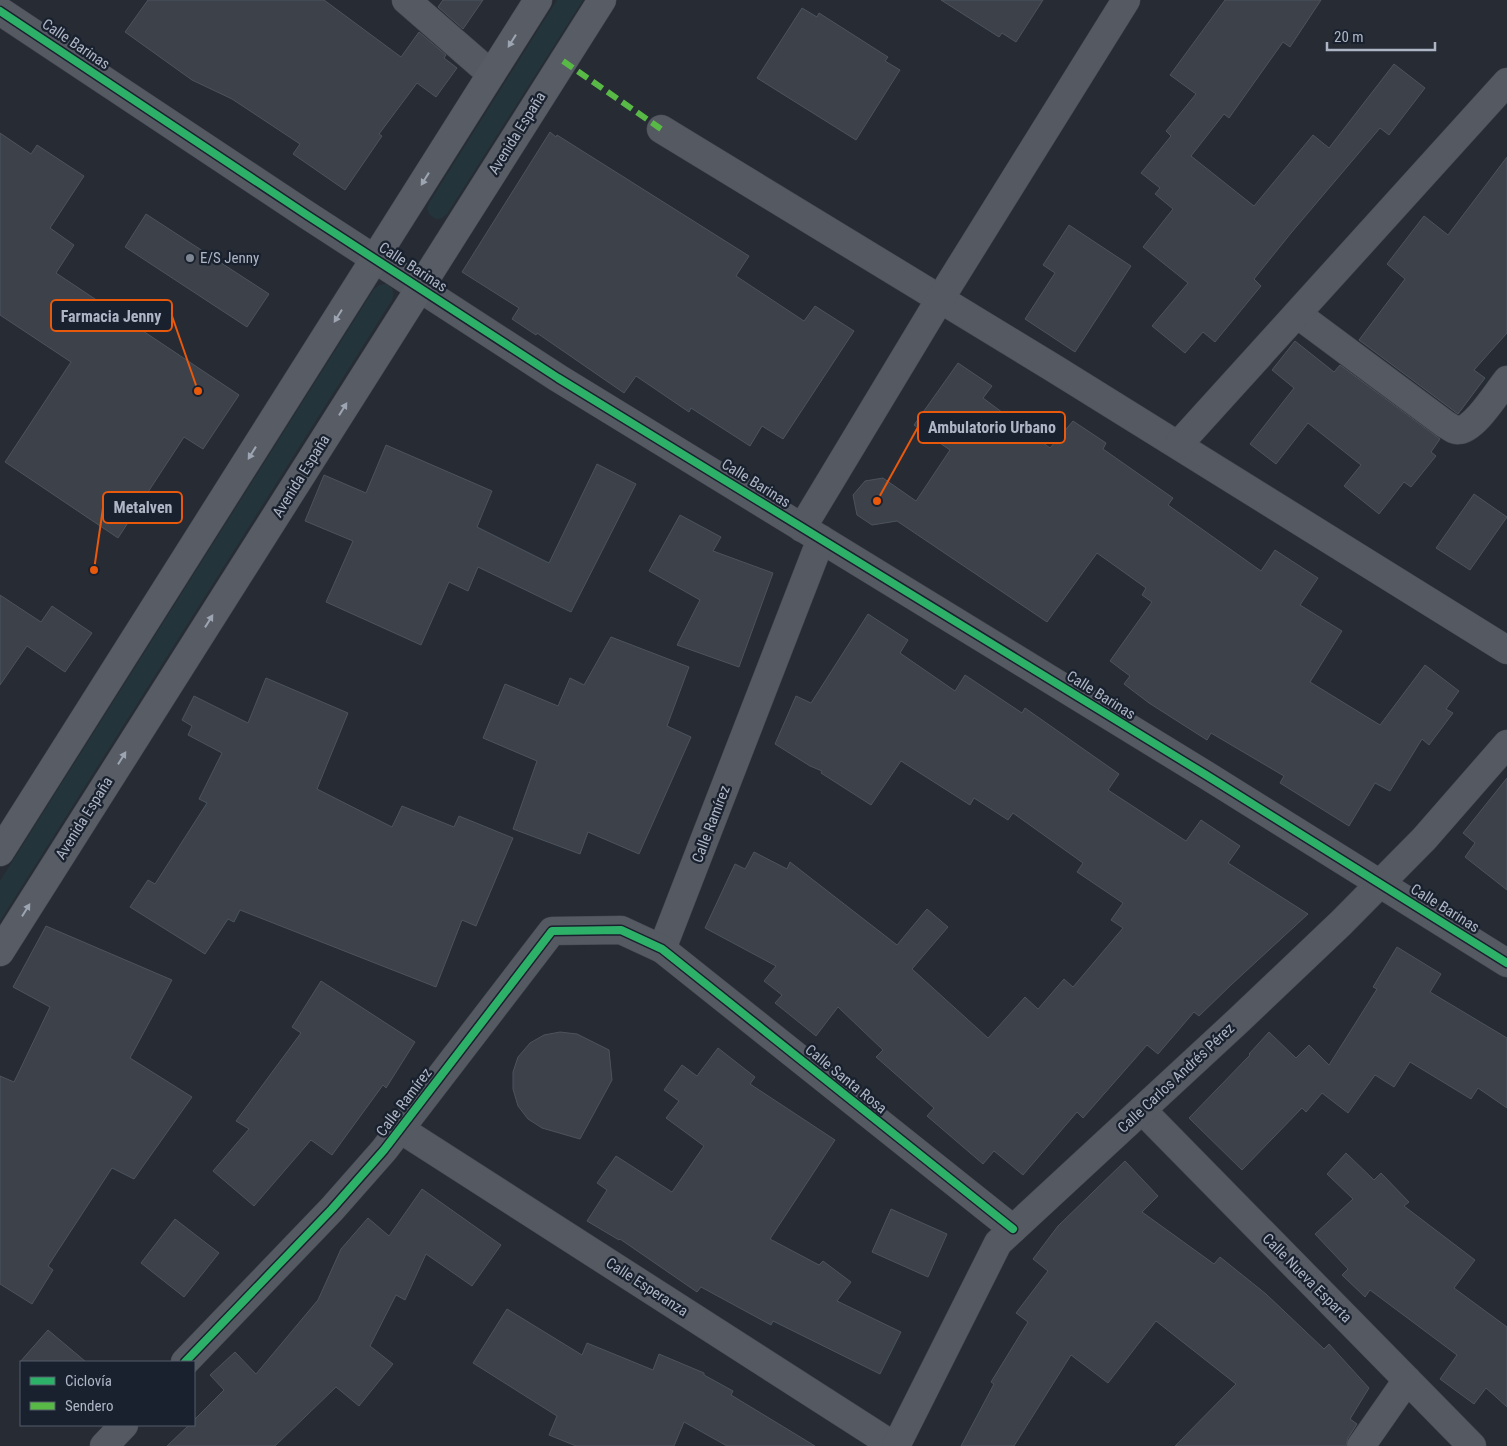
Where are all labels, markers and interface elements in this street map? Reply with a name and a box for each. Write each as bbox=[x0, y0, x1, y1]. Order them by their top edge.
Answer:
street label: Calle Barinas bbox=[39, 15, 113, 73]
scale bar bbox=[1327, 20, 1434, 52]
text: 20 m bbox=[1334, 28, 1364, 46]
one-way arrow bbox=[507, 35, 517, 48]
street label: Avenida España bbox=[485, 88, 549, 178]
one-way arrow bbox=[420, 172, 430, 185]
street label: Calle Barinas bbox=[376, 238, 451, 296]
place label: E/S Jenny bbox=[200, 249, 259, 267]
marker: E/S Jenny bbox=[184, 252, 196, 264]
callout: Farmacia Jenny bbox=[51, 300, 172, 331]
text: Farmacia Jenny bbox=[61, 307, 161, 326]
one-way arrow bbox=[334, 309, 343, 322]
one-way arrow bbox=[338, 403, 347, 416]
callout: Ambulatorio Urbano bbox=[918, 412, 1065, 443]
text: Ambulatorio Urbano bbox=[928, 418, 1056, 437]
street label: Avenida España bbox=[269, 431, 333, 521]
one-way arrow bbox=[247, 447, 256, 460]
street label: Calle Barinas bbox=[718, 455, 794, 511]
callout: Metalven bbox=[103, 492, 182, 523]
text: Metalven bbox=[114, 498, 173, 517]
one-way arrow bbox=[204, 614, 214, 627]
street label: Calle Barinas bbox=[1063, 667, 1139, 723]
one-way arrow bbox=[118, 752, 127, 765]
street label: Avenida España bbox=[52, 773, 116, 863]
street label: Calle Ramírez bbox=[688, 783, 734, 865]
street label: Calle Barinas bbox=[1407, 880, 1483, 936]
one-way arrow bbox=[21, 904, 31, 917]
street label: Calle Carlos Andrés Pérez bbox=[1114, 1019, 1238, 1137]
street label: Calle Santa Rosa bbox=[802, 1041, 890, 1117]
street label: Calle Ramírez bbox=[372, 1064, 436, 1140]
street label: Calle Nueva Esparta bbox=[1259, 1230, 1355, 1326]
street label: Calle Esperanza bbox=[603, 1254, 691, 1320]
legend bbox=[20, 1361, 195, 1426]
text: Ciclovía bbox=[65, 1372, 112, 1390]
text: Sendero bbox=[65, 1397, 114, 1415]

